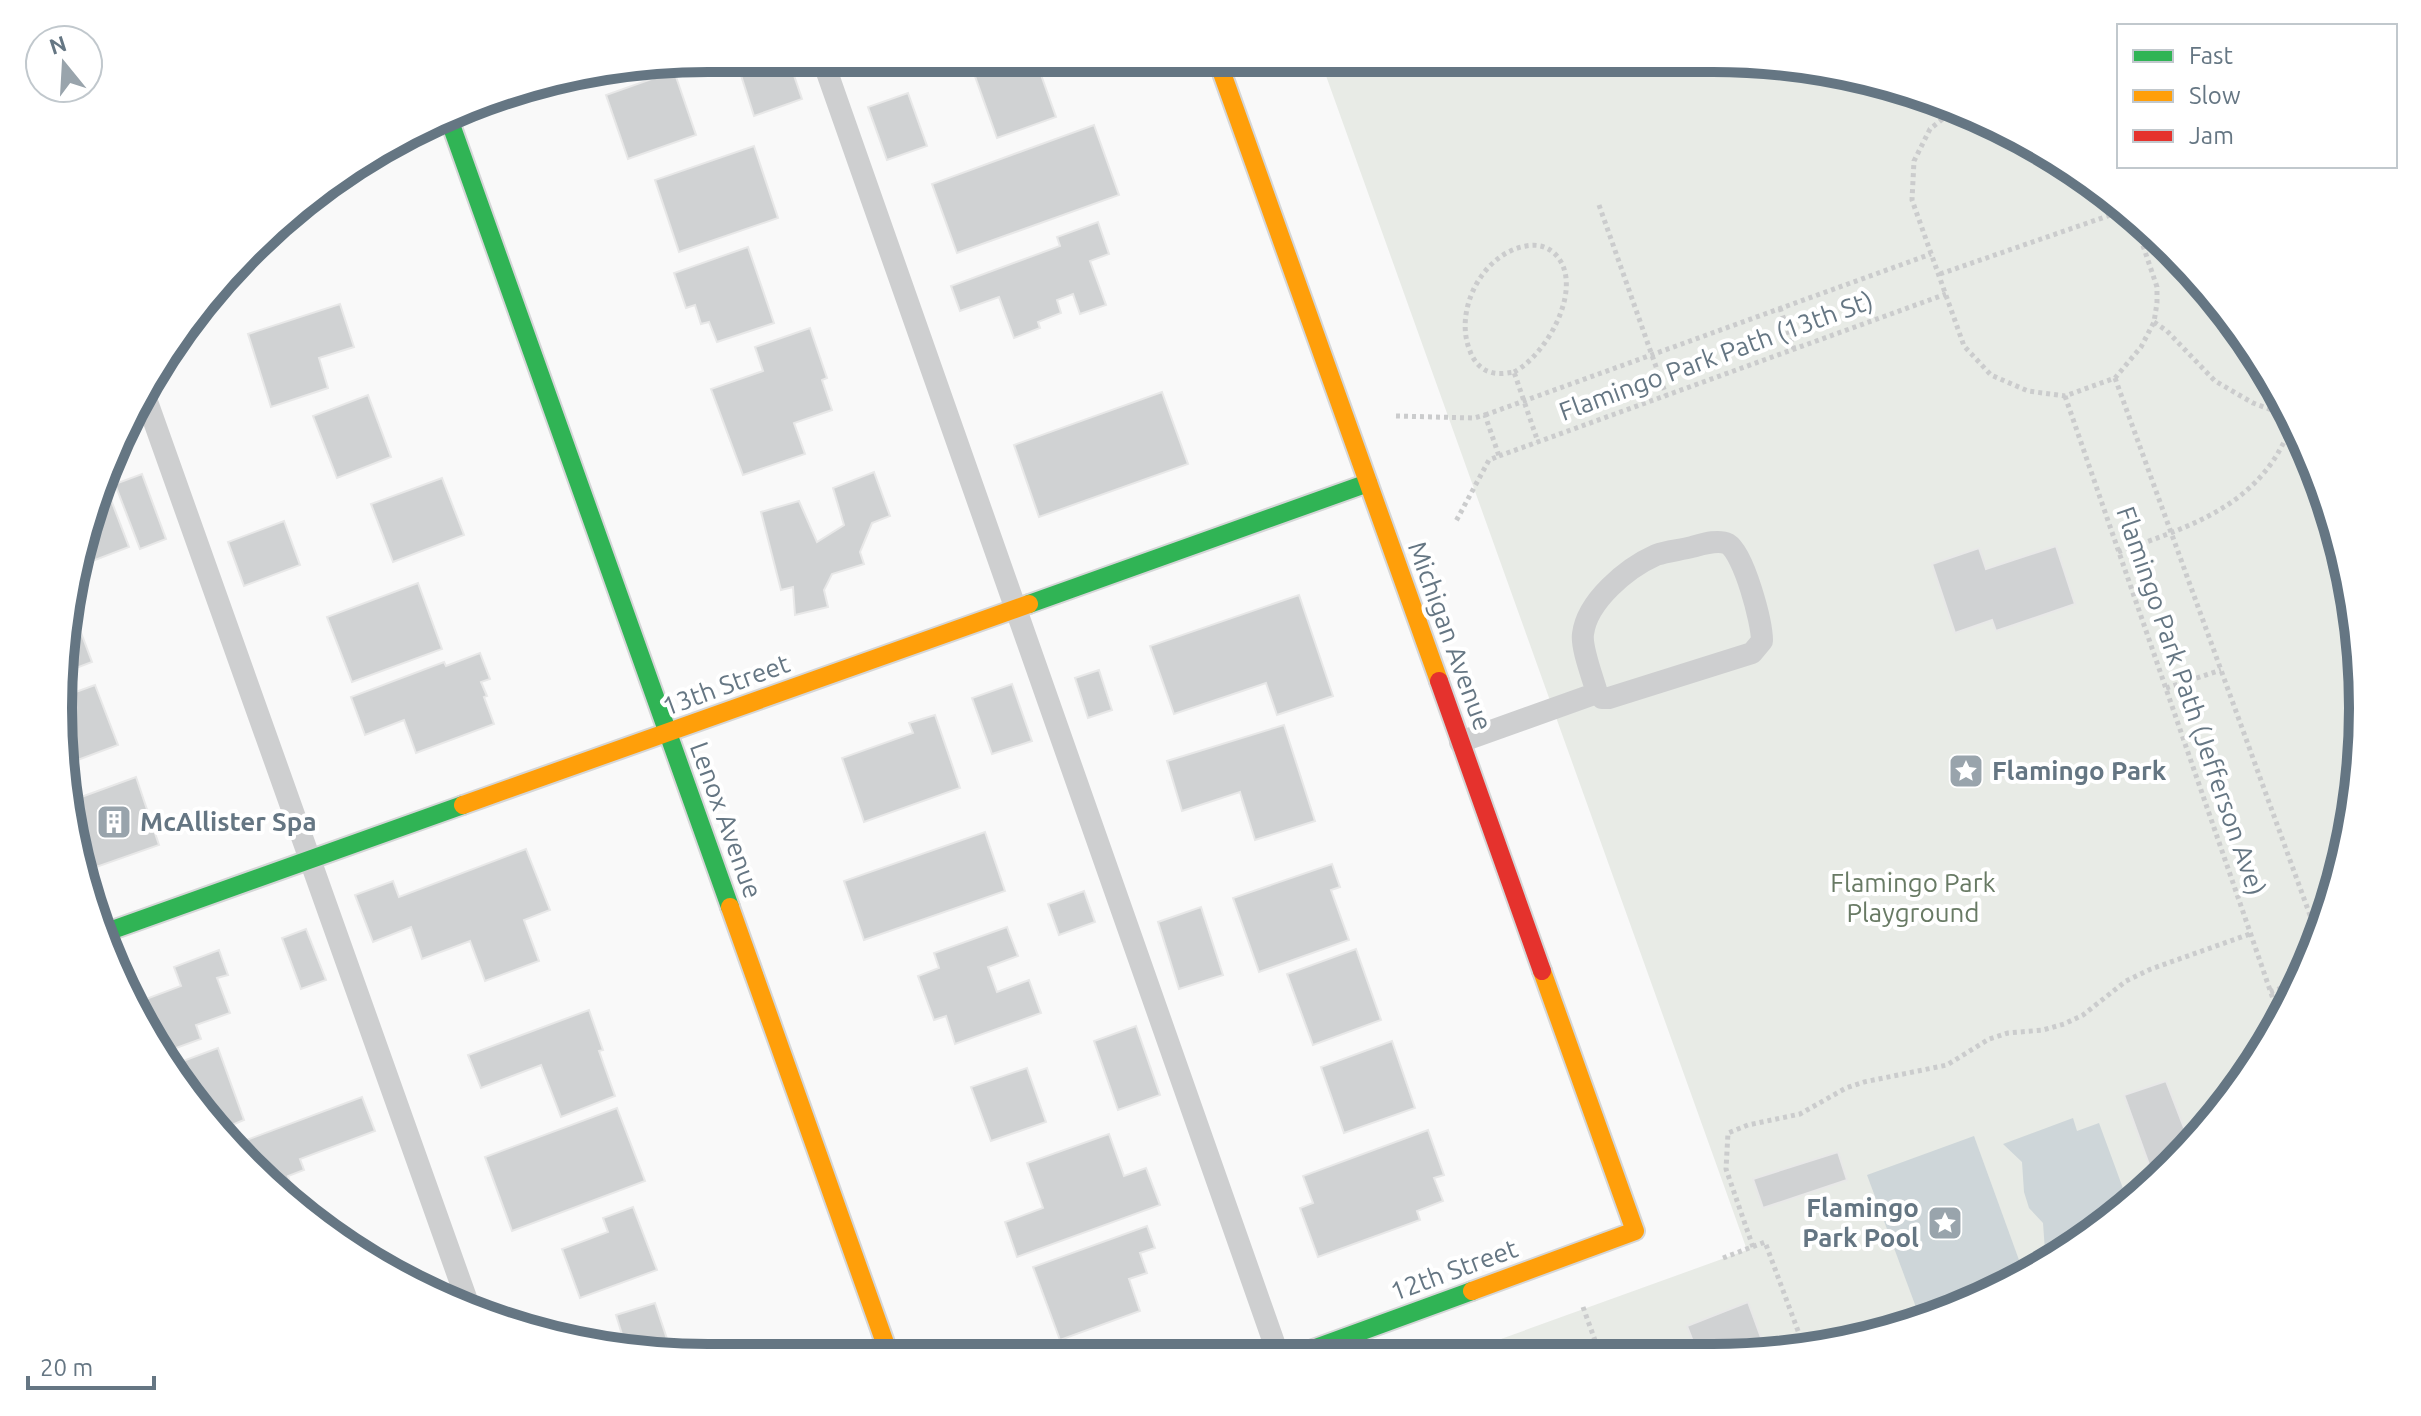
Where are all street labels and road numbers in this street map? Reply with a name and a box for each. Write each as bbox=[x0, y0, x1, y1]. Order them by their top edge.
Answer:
street label: Flamingo Park Path (13th St) bbox=[1555, 285, 1877, 426]
street label: Flamingo Park Path (Jefferson Ave) bbox=[2111, 503, 2272, 899]
street label: Michigan Avenue bbox=[1403, 537, 1498, 734]
street label: 13th Street bbox=[658, 648, 793, 721]
street label: Lenox Avenue bbox=[685, 738, 768, 902]
street label: 12th Street bbox=[1386, 1233, 1521, 1306]

